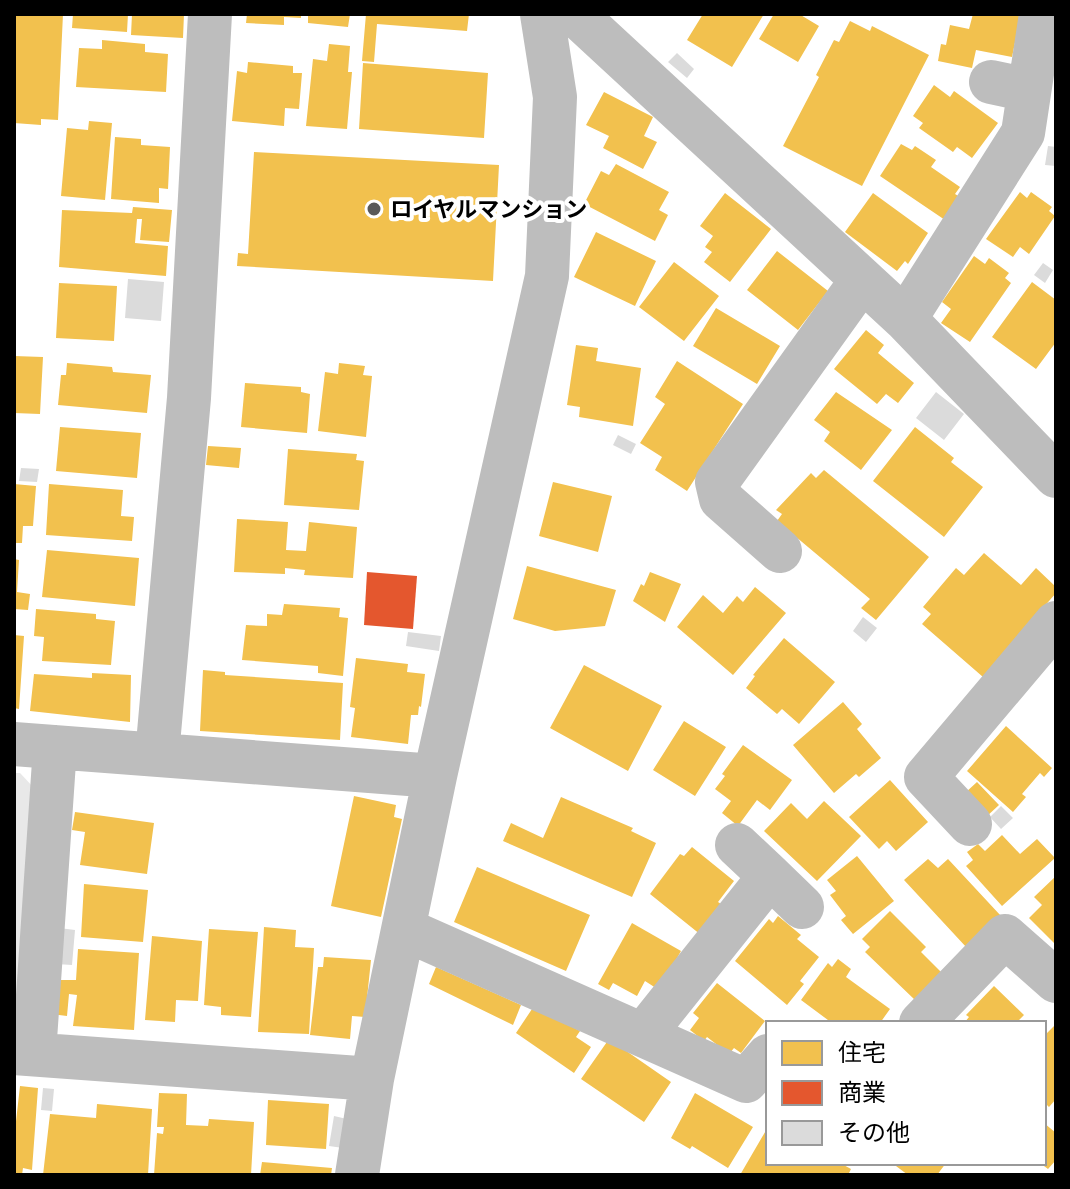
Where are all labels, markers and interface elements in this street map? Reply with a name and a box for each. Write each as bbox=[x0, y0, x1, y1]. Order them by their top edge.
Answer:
place label: ロイヤルマンション bbox=[390, 195, 587, 223]
marker: ロイヤルマンション bbox=[365, 200, 383, 218]
legend bbox=[766, 1021, 1046, 1165]
text: 住宅 bbox=[838, 1037, 886, 1068]
text: 商業 bbox=[838, 1077, 886, 1108]
text: その他 bbox=[838, 1117, 910, 1148]

